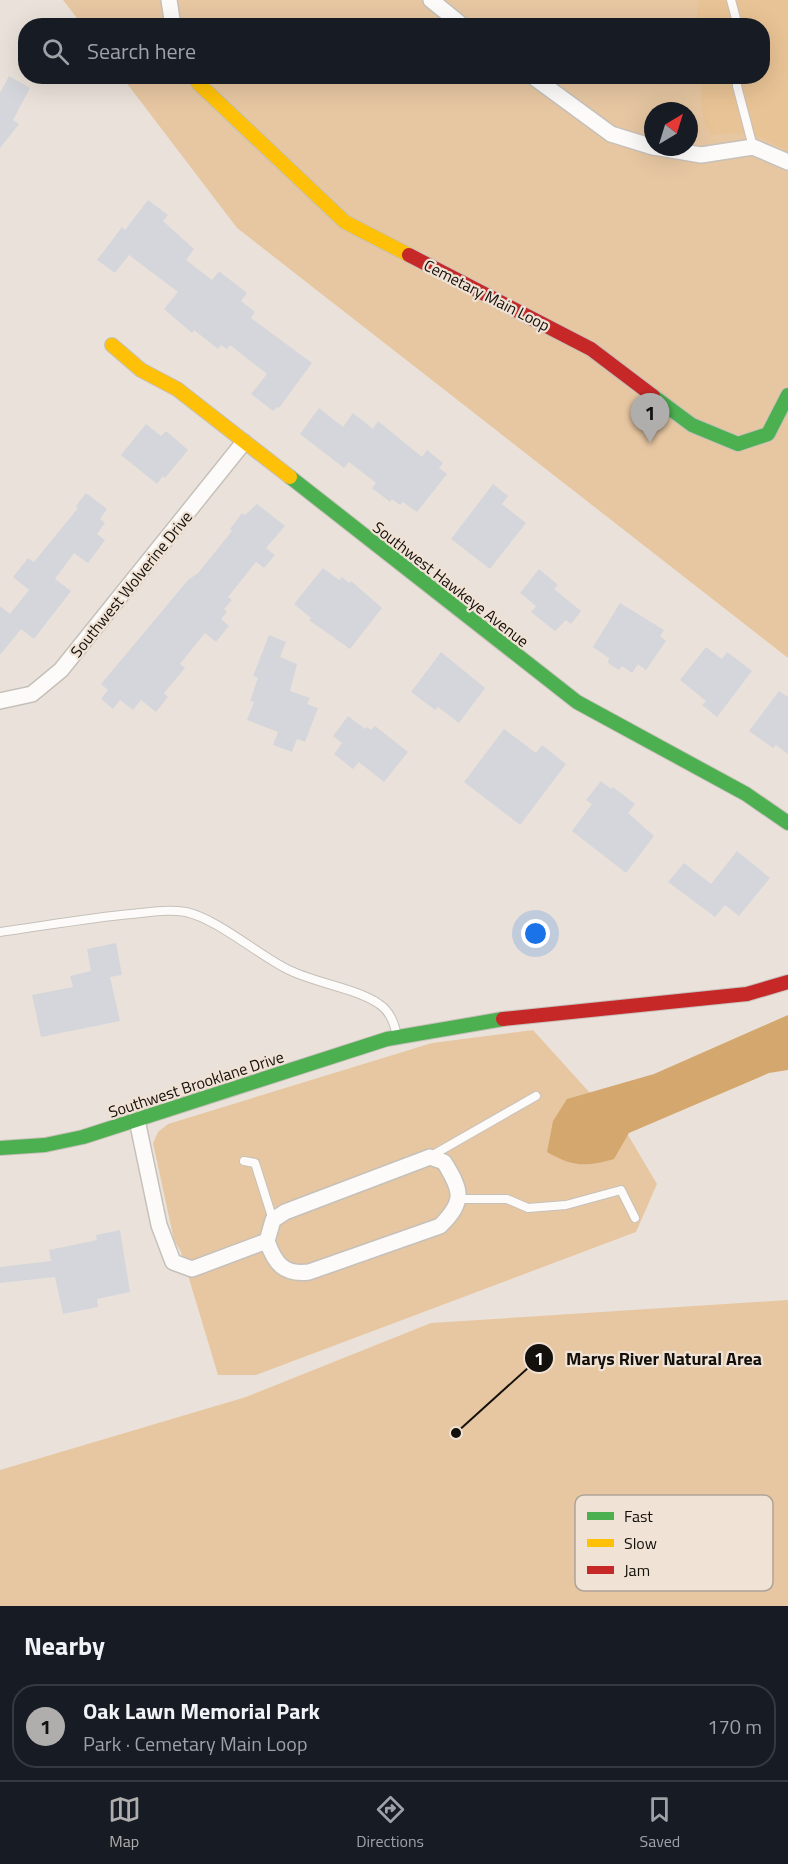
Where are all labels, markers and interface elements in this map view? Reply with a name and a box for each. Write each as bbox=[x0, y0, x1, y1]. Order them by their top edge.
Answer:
search box bbox=[18, 18, 770, 84]
text: Search here bbox=[87, 34, 196, 68]
icon: search bbox=[39, 35, 72, 68]
north arrow bbox=[644, 102, 698, 156]
street label: Cemetary Main Loop bbox=[420, 253, 554, 337]
pin: 1 bbox=[630, 394, 670, 443]
street label: Southwest Wolverine Drive bbox=[64, 506, 198, 662]
street label: Southwest Hawkeye Avenue bbox=[368, 515, 534, 653]
your location bbox=[521, 919, 550, 948]
street label: Southwest Brooklane Drive bbox=[105, 1044, 287, 1124]
callout: Marys River Natural Area bbox=[524, 1340, 774, 1376]
text: 1 bbox=[534, 1345, 544, 1372]
text: Marys River Natural Area bbox=[566, 1345, 762, 1372]
legend bbox=[575, 1495, 773, 1591]
text: Fast bbox=[624, 1504, 653, 1528]
text: Slow bbox=[624, 1531, 657, 1555]
text: Jam bbox=[624, 1558, 650, 1582]
text: Nearby bbox=[24, 1626, 105, 1665]
text: Oak Lawn Memorial Park bbox=[83, 1694, 320, 1728]
text: 1 bbox=[40, 1711, 51, 1742]
text: 170 m bbox=[707, 1711, 762, 1742]
text: Park · Cemetary Main Loop bbox=[83, 1728, 307, 1759]
tab: Map bbox=[108, 1793, 141, 1853]
tab: Directions bbox=[356, 1793, 424, 1853]
tab: Saved bbox=[640, 1793, 680, 1853]

